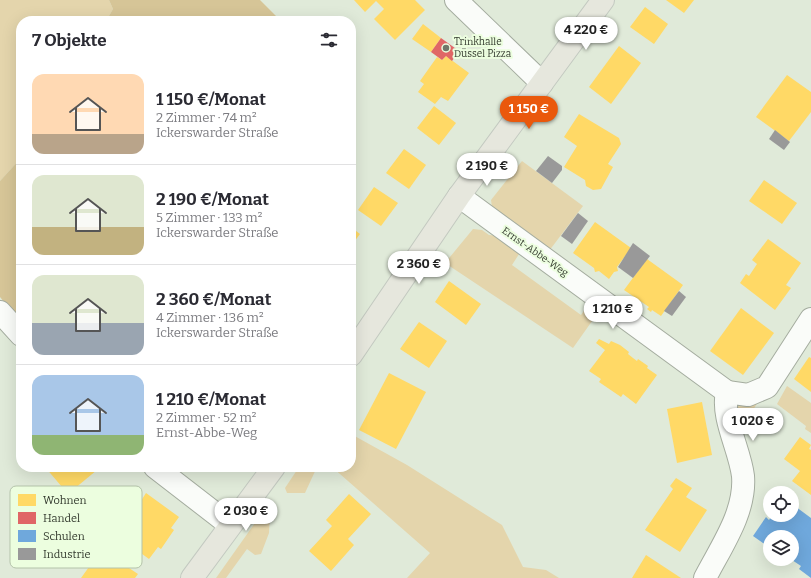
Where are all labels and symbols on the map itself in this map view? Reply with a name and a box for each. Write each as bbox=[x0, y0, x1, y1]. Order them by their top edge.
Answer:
pin: 4 220 € bbox=[549, 17, 623, 51]
place label: Trinkhalle Düssel Pizza bbox=[454, 36, 512, 60]
marker: Trinkhalle Düssel Pizza bbox=[441, 43, 451, 53]
pin: 1 150 € bbox=[492, 96, 566, 130]
pin: 2 190 € bbox=[450, 153, 524, 187]
street label: Ernst-Abbe-Weg bbox=[500, 225, 571, 280]
pin: 2 360 € bbox=[382, 251, 456, 285]
pin: 1 210 € bbox=[576, 296, 650, 330]
pin: 1 020 € bbox=[716, 408, 790, 442]
legend bbox=[10, 486, 142, 568]
text: Wohnen bbox=[43, 494, 87, 507]
pin: 2 030 € bbox=[209, 498, 283, 532]
text: Handel bbox=[43, 512, 80, 525]
text: Schulen bbox=[43, 530, 85, 543]
text: Industrie bbox=[43, 548, 90, 561]

